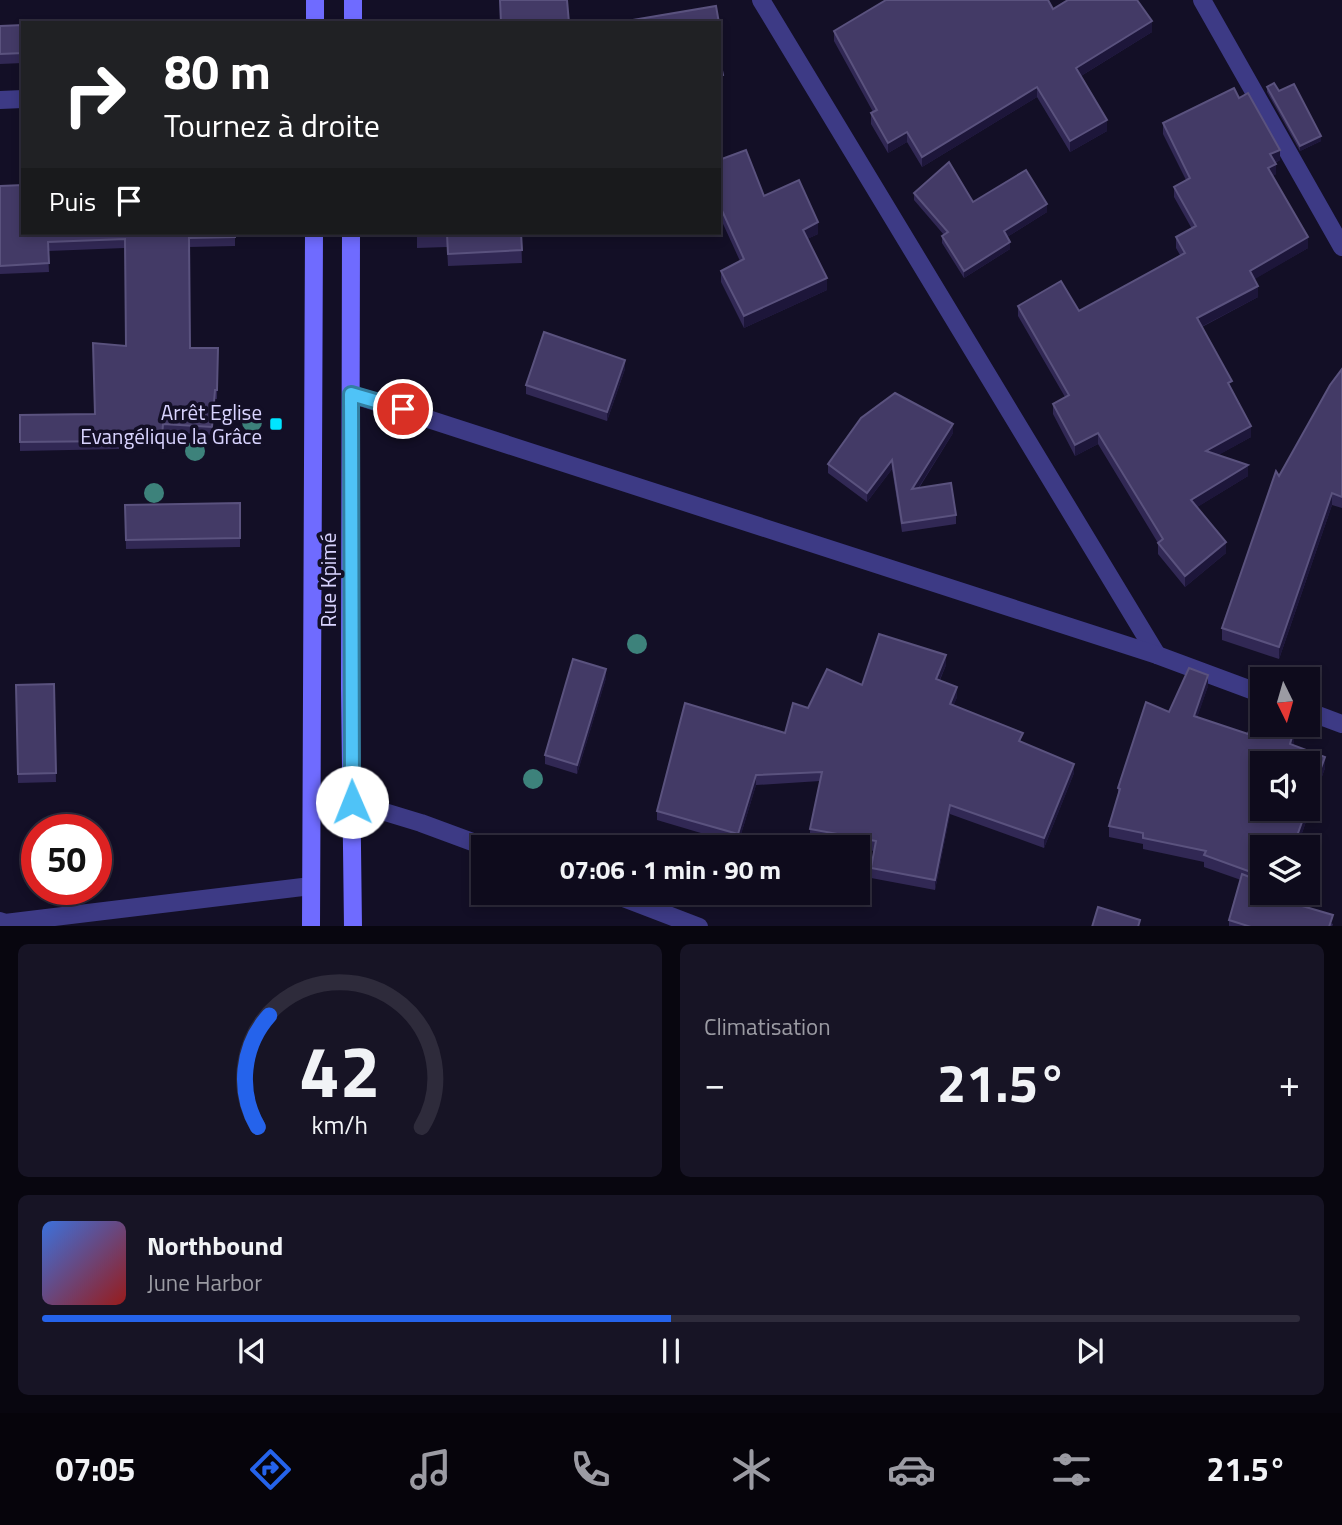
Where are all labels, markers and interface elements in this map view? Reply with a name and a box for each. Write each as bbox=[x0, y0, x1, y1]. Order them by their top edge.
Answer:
text: 80 m bbox=[164, 33, 271, 108]
icon: right bbox=[49, 49, 140, 140]
text: Tournez à droite bbox=[164, 101, 380, 149]
text: Puis bbox=[49, 182, 96, 221]
icon: arrive bbox=[110, 182, 148, 220]
pin bbox=[373, 379, 433, 439]
icon: arrive bbox=[384, 390, 422, 428]
place label: Arrêt Eglise Evangélique la Grâce bbox=[80, 396, 262, 452]
marker: Arrêt Eglise Evangélique la Grâce bbox=[268, 416, 284, 432]
street label: Rue Kpimé bbox=[312, 533, 344, 627]
north arrow bbox=[1250, 667, 1320, 737]
map controls bbox=[1250, 667, 1320, 905]
button: sound bbox=[1250, 751, 1320, 821]
position arrow bbox=[315, 765, 389, 839]
speed limit sign: 50 bbox=[21, 814, 112, 905]
button: layers bbox=[1250, 835, 1320, 905]
text: 07:06 · 1 min · 90 m bbox=[560, 850, 781, 889]
text: Climatisation bbox=[704, 1009, 831, 1044]
text: 42 bbox=[299, 1015, 381, 1125]
text: 21.5° bbox=[937, 1043, 1067, 1122]
text: − bbox=[704, 1054, 725, 1112]
text: + bbox=[1279, 1054, 1300, 1112]
text: km/h bbox=[312, 1105, 368, 1143]
text: Northbound bbox=[147, 1226, 283, 1265]
text: June Harbor bbox=[147, 1265, 262, 1300]
icon: previous bbox=[233, 1332, 271, 1370]
icon: pause bbox=[652, 1332, 690, 1370]
icon: next bbox=[1071, 1332, 1109, 1370]
text: 07:05 bbox=[56, 1445, 135, 1493]
icon: directions bbox=[246, 1445, 295, 1494]
icon: music bbox=[406, 1445, 455, 1494]
icon: phone bbox=[566, 1445, 615, 1494]
icon: climate bbox=[727, 1445, 776, 1494]
icon: car bbox=[887, 1445, 936, 1494]
icon: filters bbox=[1047, 1445, 1096, 1494]
text: 21.5° bbox=[1207, 1445, 1286, 1493]

